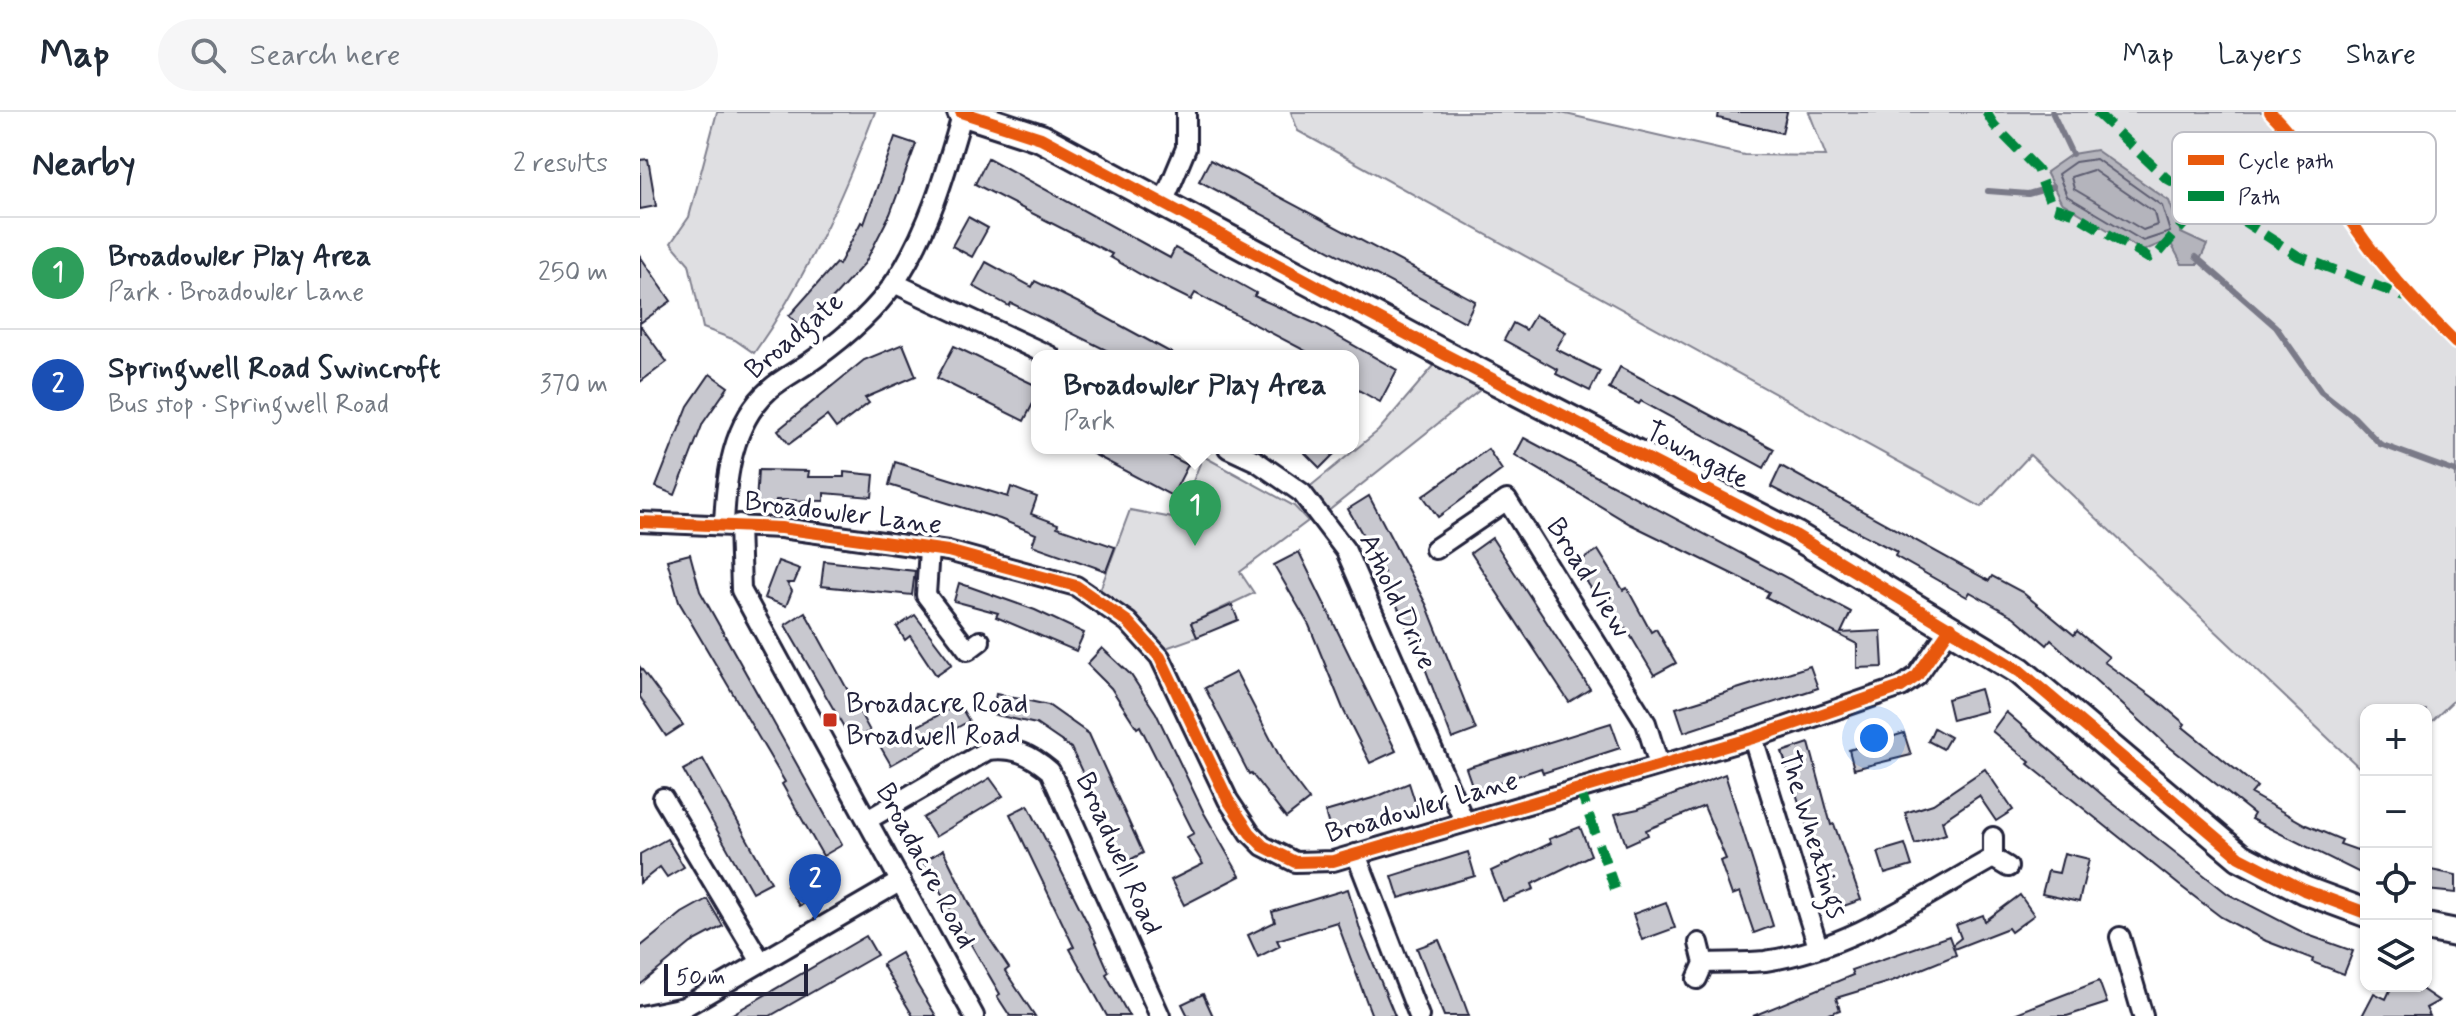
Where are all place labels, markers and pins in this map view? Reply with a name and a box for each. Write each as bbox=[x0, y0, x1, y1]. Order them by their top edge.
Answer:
pin: 1 bbox=[1169, 480, 1221, 546]
place label: Broadacre Road Broadwell Road bbox=[846, 686, 1028, 755]
marker: Broadacre Road Broadwell Road bbox=[821, 711, 839, 729]
pin: 2 bbox=[789, 854, 841, 920]

